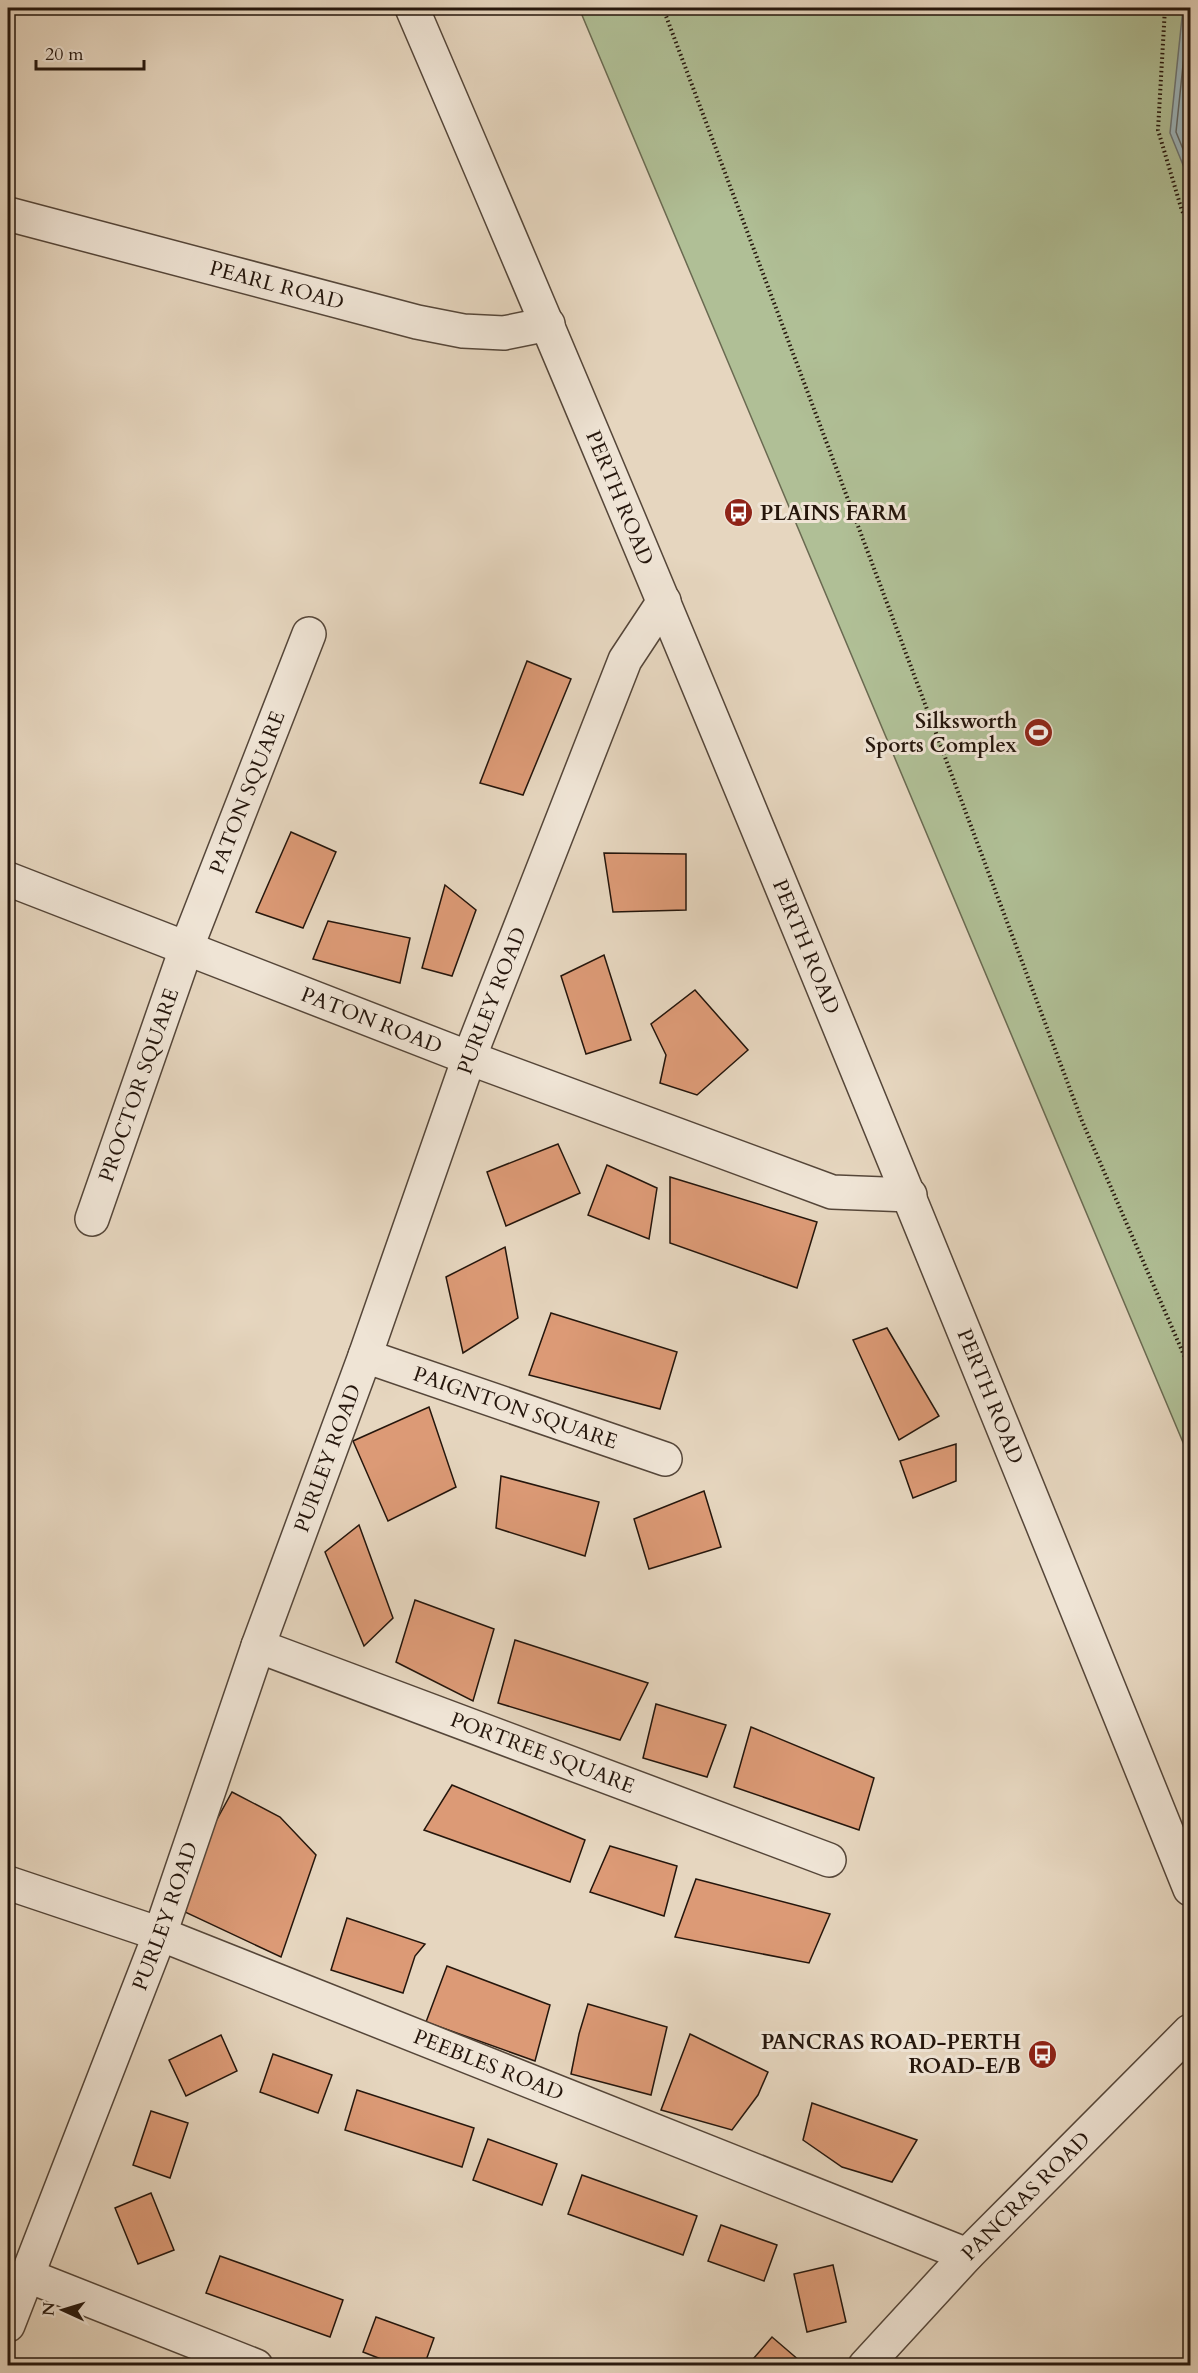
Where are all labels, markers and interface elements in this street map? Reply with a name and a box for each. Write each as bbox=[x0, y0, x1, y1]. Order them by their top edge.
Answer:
scale bar bbox=[36, 33, 144, 71]
text: 20 m bbox=[45, 42, 84, 67]
street label: PEARL ROAD bbox=[206, 254, 347, 317]
street label: PERTH ROAD bbox=[578, 426, 660, 570]
bus stop icon: PLAINS FARM bbox=[723, 497, 755, 529]
place label: PLAINS FARM bbox=[760, 499, 907, 528]
street label: PATON SQUARE bbox=[203, 707, 293, 878]
place label: Silksworth Sports Complex bbox=[865, 707, 1018, 760]
sports icon: Silksworth Sports Complex bbox=[1022, 717, 1054, 749]
street label: PERTH ROAD bbox=[765, 875, 847, 1018]
street label: PURLEY ROAD bbox=[450, 923, 534, 1078]
street label: PATON ROAD bbox=[297, 980, 446, 1061]
street label: PROCTOR SQUARE bbox=[92, 984, 186, 1186]
street label: PERTH ROAD bbox=[950, 1325, 1030, 1468]
street label: PAIGNTON SQUARE bbox=[409, 1360, 621, 1457]
street label: PURLEY ROAD bbox=[287, 1380, 368, 1536]
street label: PORTREE SQUARE bbox=[446, 1705, 639, 1801]
street label: PURLEY ROAD bbox=[125, 1838, 205, 1995]
street label: PEEBLES ROAD bbox=[409, 2022, 568, 2108]
place label: PANCRAS ROAD-PERTH ROAD-E/B bbox=[761, 2028, 1021, 2081]
bus stop icon: PANCRAS ROAD-PERTH ROAD-E/B bbox=[1026, 2038, 1058, 2070]
street label: PANCRAS ROAD bbox=[955, 2125, 1097, 2267]
north arrow bbox=[33, 2280, 93, 2340]
text: N bbox=[38, 2301, 60, 2317]

